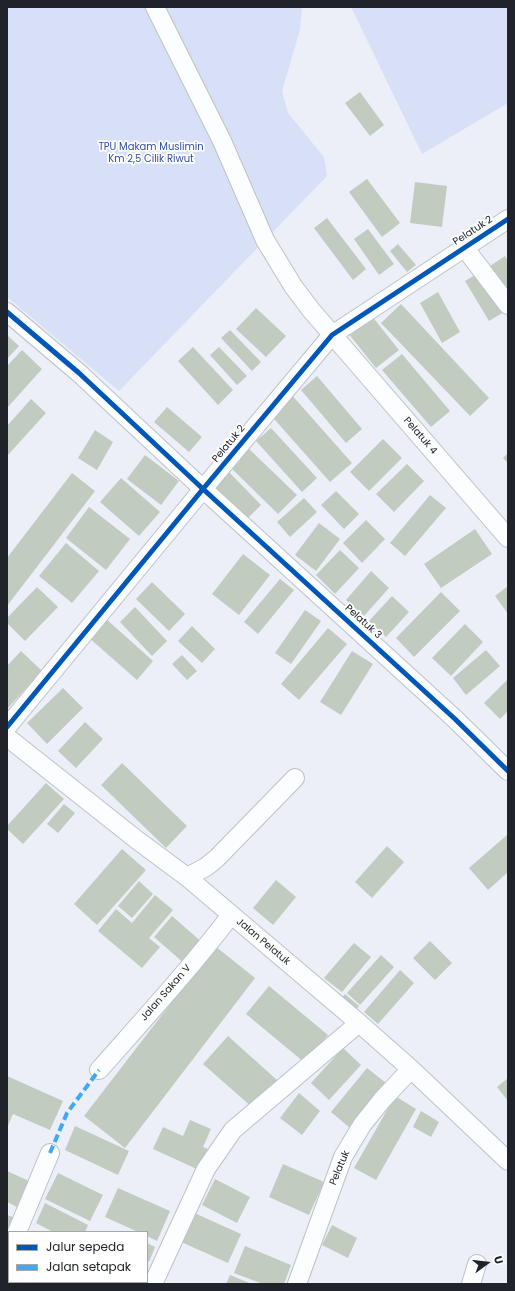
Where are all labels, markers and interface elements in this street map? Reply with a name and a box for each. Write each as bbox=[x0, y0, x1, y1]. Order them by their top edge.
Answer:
park label: TPU Makam Muslimin Km 2,5 Cilik Riwut bbox=[98, 141, 204, 164]
street label: Pelatuk 2 bbox=[451, 214, 495, 248]
street label: Pelatuk 4 bbox=[401, 415, 439, 457]
street label: Pelatuk 2 bbox=[210, 423, 248, 465]
street label: Pelatuk 3 bbox=[342, 602, 384, 642]
street label: Jalan Pelatuk bbox=[234, 916, 292, 968]
street label: Jalan Sakan V bbox=[138, 962, 194, 1024]
street label: Pelatuk bbox=[327, 1149, 353, 1187]
legend bbox=[8, 1231, 148, 1283]
text: Jalur sepeda bbox=[46, 1238, 124, 1255]
north arrow bbox=[467, 1243, 507, 1283]
text: U bbox=[490, 1254, 507, 1266]
text: Jalan setapak bbox=[46, 1258, 131, 1275]

